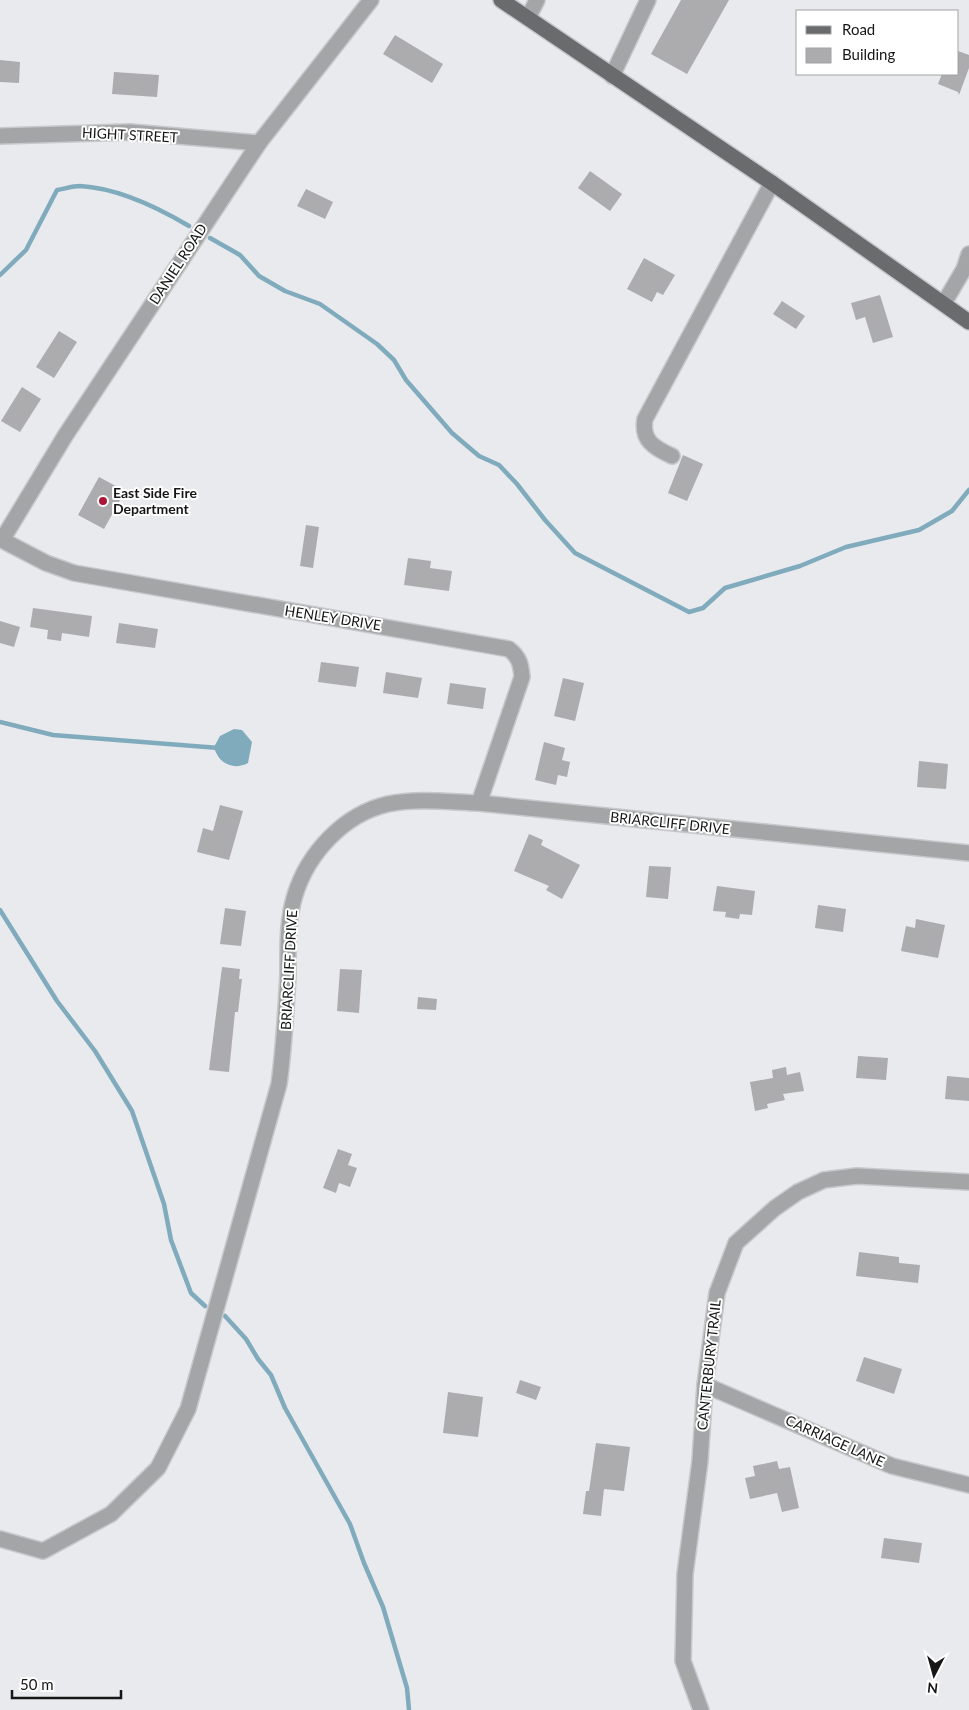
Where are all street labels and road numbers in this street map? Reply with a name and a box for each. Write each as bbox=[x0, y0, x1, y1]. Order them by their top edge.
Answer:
street label: HIGHT STREET bbox=[82, 123, 179, 146]
street label: DANIEL ROAD bbox=[145, 220, 210, 307]
street label: HENLEY DRIVE bbox=[284, 601, 383, 634]
street label: BRIARCLIFF DRIVE bbox=[609, 808, 731, 837]
street label: BRIARCLIFF DRIVE bbox=[277, 909, 300, 1031]
street label: CANTERBURY TRAIL bbox=[693, 1299, 724, 1431]
street label: CARRIAGE LANE bbox=[783, 1411, 887, 1470]

